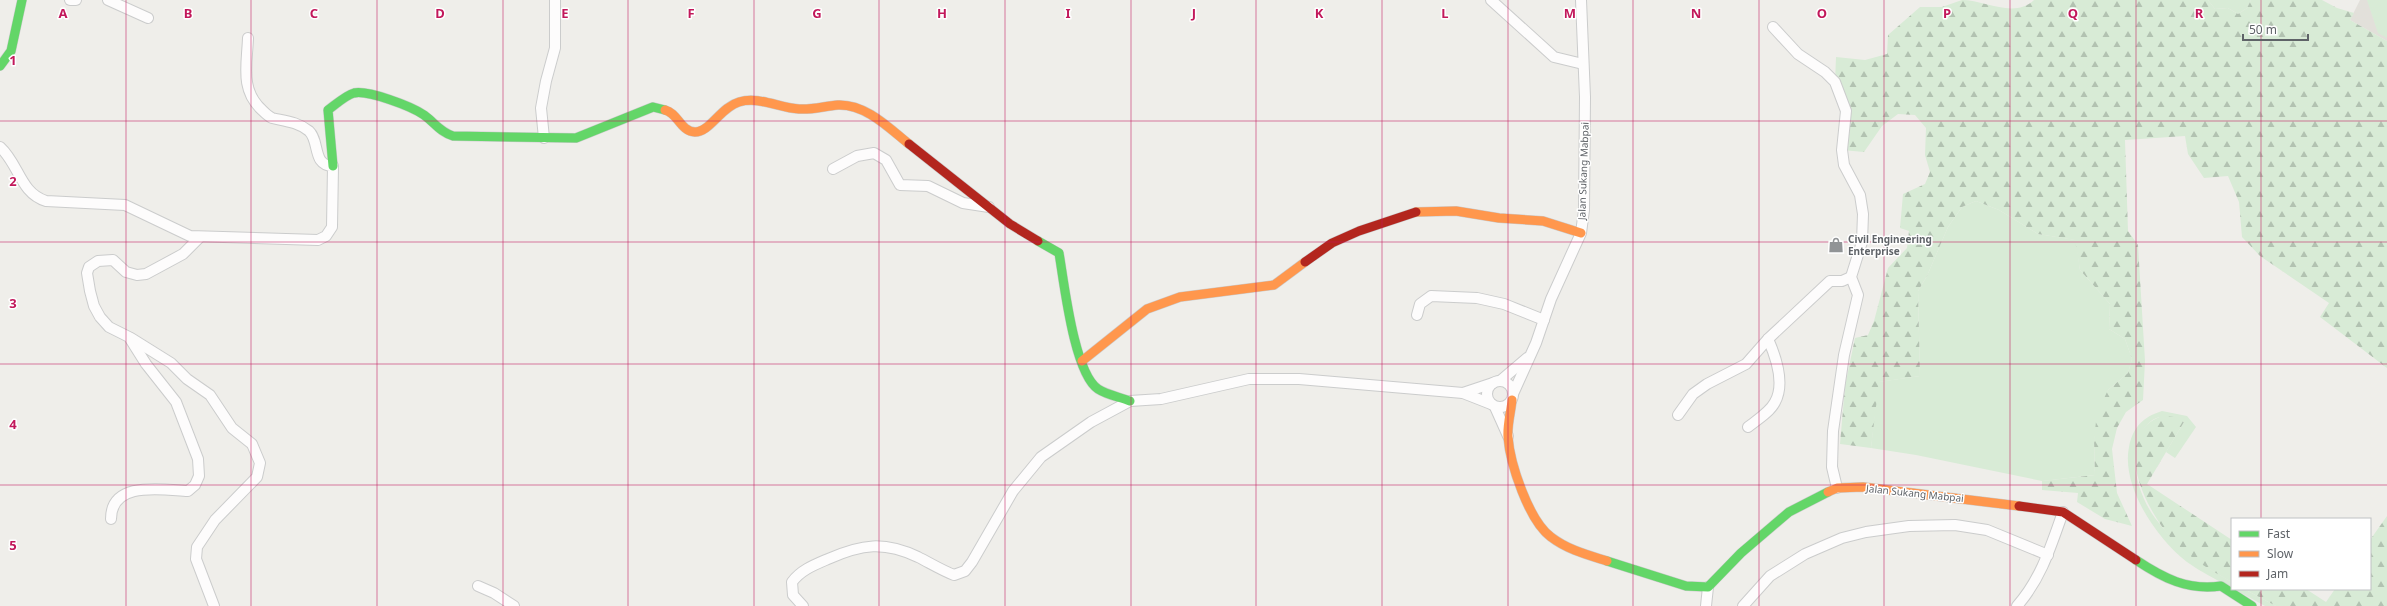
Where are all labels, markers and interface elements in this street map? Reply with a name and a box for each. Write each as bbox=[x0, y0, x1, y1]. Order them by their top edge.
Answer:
text: A bbox=[59, 4, 68, 22]
text: B bbox=[184, 4, 192, 22]
text: C bbox=[310, 4, 318, 22]
text: D bbox=[435, 4, 445, 22]
text: E bbox=[561, 4, 569, 22]
text: F bbox=[687, 4, 695, 22]
text: G bbox=[812, 4, 822, 22]
text: H bbox=[937, 4, 947, 22]
text: I bbox=[1065, 4, 1071, 22]
text: J bbox=[1191, 4, 1196, 22]
text: K bbox=[1315, 4, 1324, 22]
text: L bbox=[1441, 4, 1449, 22]
text: M bbox=[1564, 4, 1576, 22]
text: N bbox=[1691, 4, 1701, 22]
text: O bbox=[1817, 4, 1827, 22]
text: P bbox=[1943, 4, 1951, 22]
text: Q bbox=[2068, 4, 2078, 22]
text: R bbox=[2195, 4, 2204, 22]
scale bar bbox=[2243, 16, 2308, 42]
text: 50 m bbox=[2249, 21, 2277, 38]
text: 1 bbox=[9, 51, 17, 69]
street label: Jalan Sukang Mabpai bbox=[1574, 122, 1592, 221]
text: 2 bbox=[9, 172, 17, 190]
place label: Civil Engineering Enterprise bbox=[1848, 232, 1932, 258]
shop icon: Civil Engineering Enterprise bbox=[1827, 236, 1845, 254]
text: 3 bbox=[9, 294, 17, 312]
text: 4 bbox=[9, 415, 17, 433]
street label: Jalan Sukang Mabpai bbox=[1865, 481, 1964, 505]
legend bbox=[2231, 518, 2371, 590]
text: Fast bbox=[2267, 525, 2291, 542]
text: 5 bbox=[9, 536, 17, 554]
text: Slow bbox=[2267, 545, 2294, 562]
text: Jam bbox=[2266, 565, 2288, 582]

